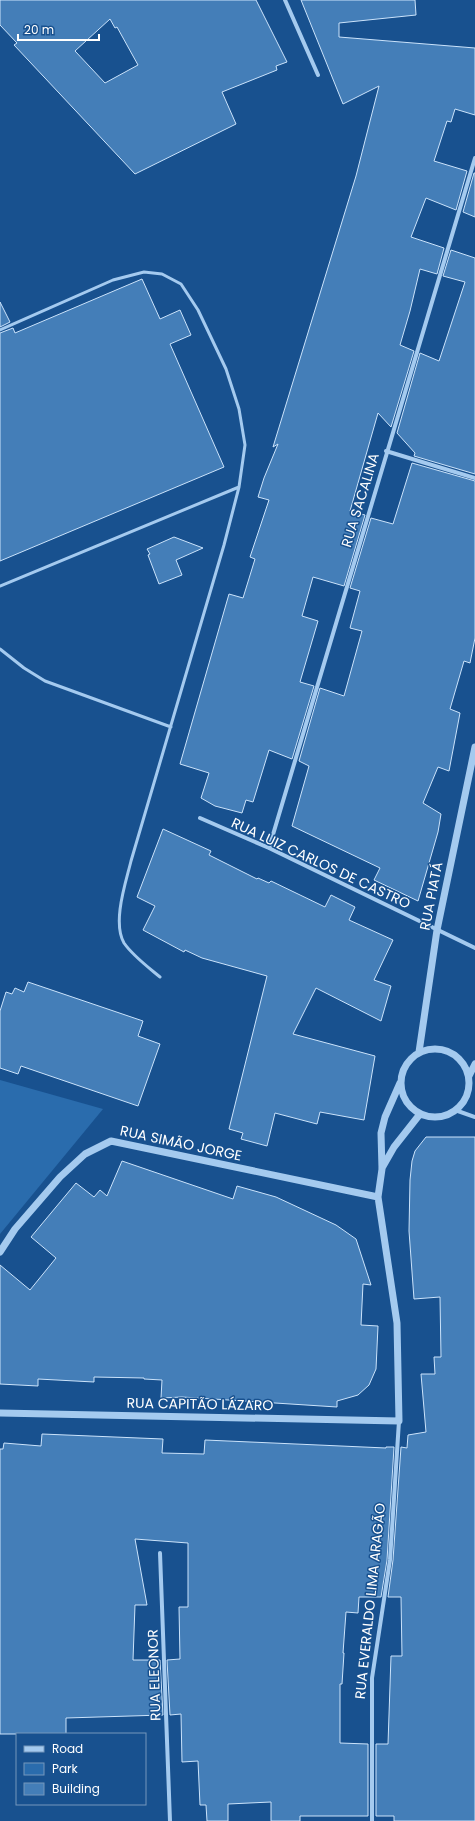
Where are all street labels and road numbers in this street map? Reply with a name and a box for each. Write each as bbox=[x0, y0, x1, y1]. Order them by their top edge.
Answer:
street label: RUA SACALINA bbox=[336, 450, 384, 550]
street label: RUA LUIZ CARLOS DE CASTRO bbox=[228, 813, 414, 913]
street label: RUA PIATÁ bbox=[415, 860, 447, 932]
street label: RUA SIMÃO JORGE bbox=[118, 1120, 244, 1166]
street label: RUA CAPITÃO LÁZARO bbox=[126, 1393, 274, 1415]
street label: RUA EVERALDO LIMA ARAGÃO bbox=[350, 1502, 390, 1700]
street label: RUA ELEONOR bbox=[142, 1629, 166, 1721]

